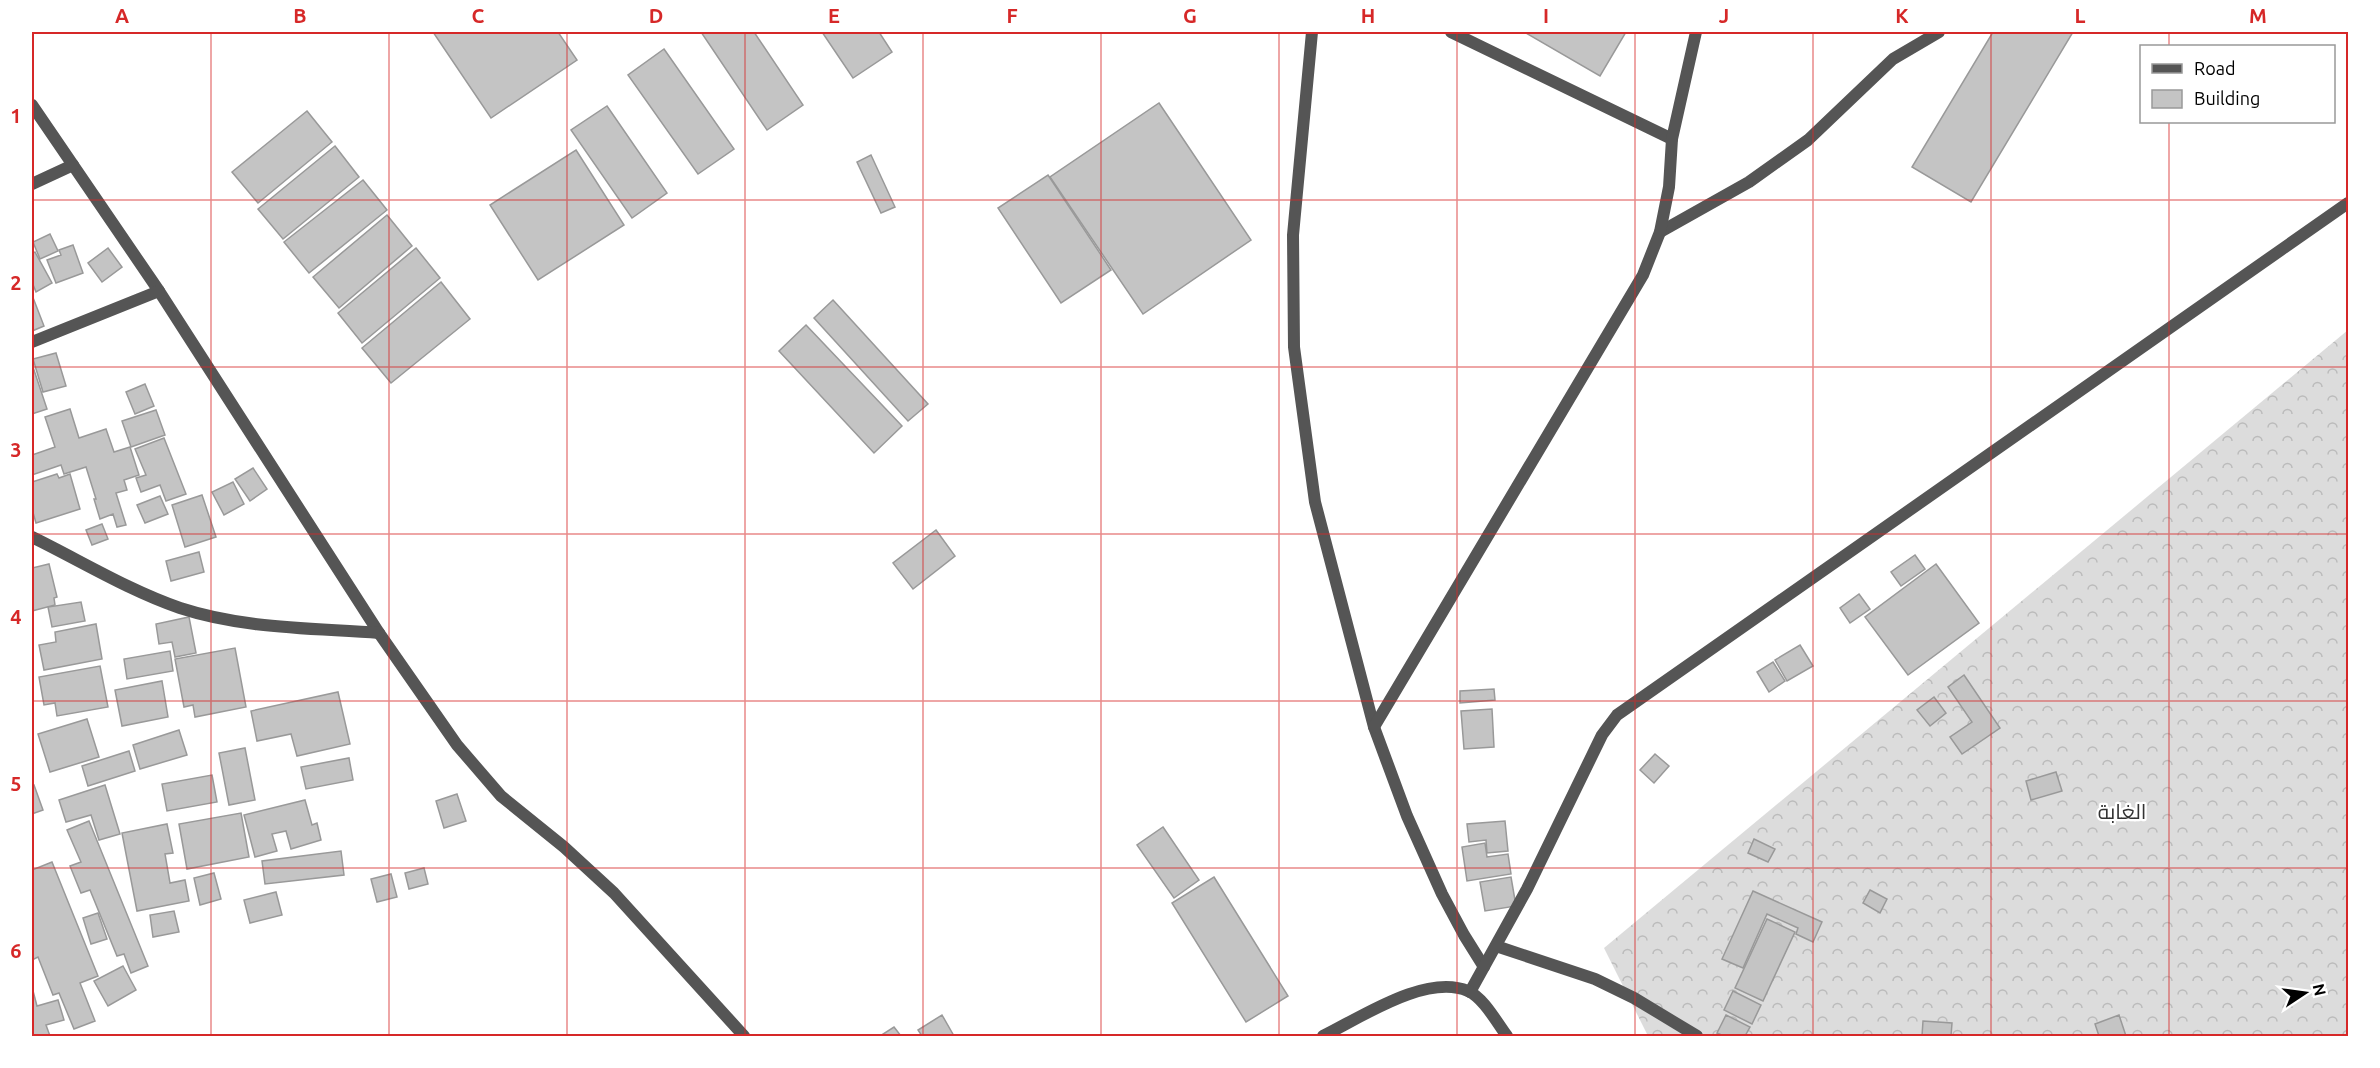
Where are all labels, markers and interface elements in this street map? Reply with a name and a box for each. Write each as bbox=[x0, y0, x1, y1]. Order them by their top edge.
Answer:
text: A bbox=[115, 4, 129, 27]
text: B bbox=[293, 4, 307, 27]
text: C bbox=[472, 4, 485, 27]
text: D bbox=[649, 4, 663, 27]
text: E bbox=[828, 4, 840, 27]
text: F bbox=[1006, 4, 1018, 27]
text: G bbox=[1183, 4, 1197, 27]
text: H bbox=[1361, 4, 1375, 27]
text: I bbox=[1543, 4, 1549, 27]
text: J bbox=[1719, 4, 1729, 27]
text: K bbox=[1895, 4, 1909, 27]
text: L bbox=[2075, 4, 2086, 27]
text: M bbox=[2249, 4, 2267, 27]
legend bbox=[2140, 45, 2335, 123]
text: Road bbox=[2194, 58, 2236, 78]
text: Building bbox=[2194, 88, 2260, 108]
text: 1 bbox=[10, 104, 22, 127]
text: 2 bbox=[10, 271, 22, 294]
text: 3 bbox=[10, 438, 22, 461]
text: 4 bbox=[10, 605, 22, 628]
text: 5 bbox=[10, 772, 22, 795]
park label: الغابة bbox=[2098, 799, 2146, 823]
text: 6 bbox=[10, 939, 22, 962]
north arrow bbox=[2275, 963, 2335, 1023]
text: N bbox=[2310, 982, 2330, 997]

